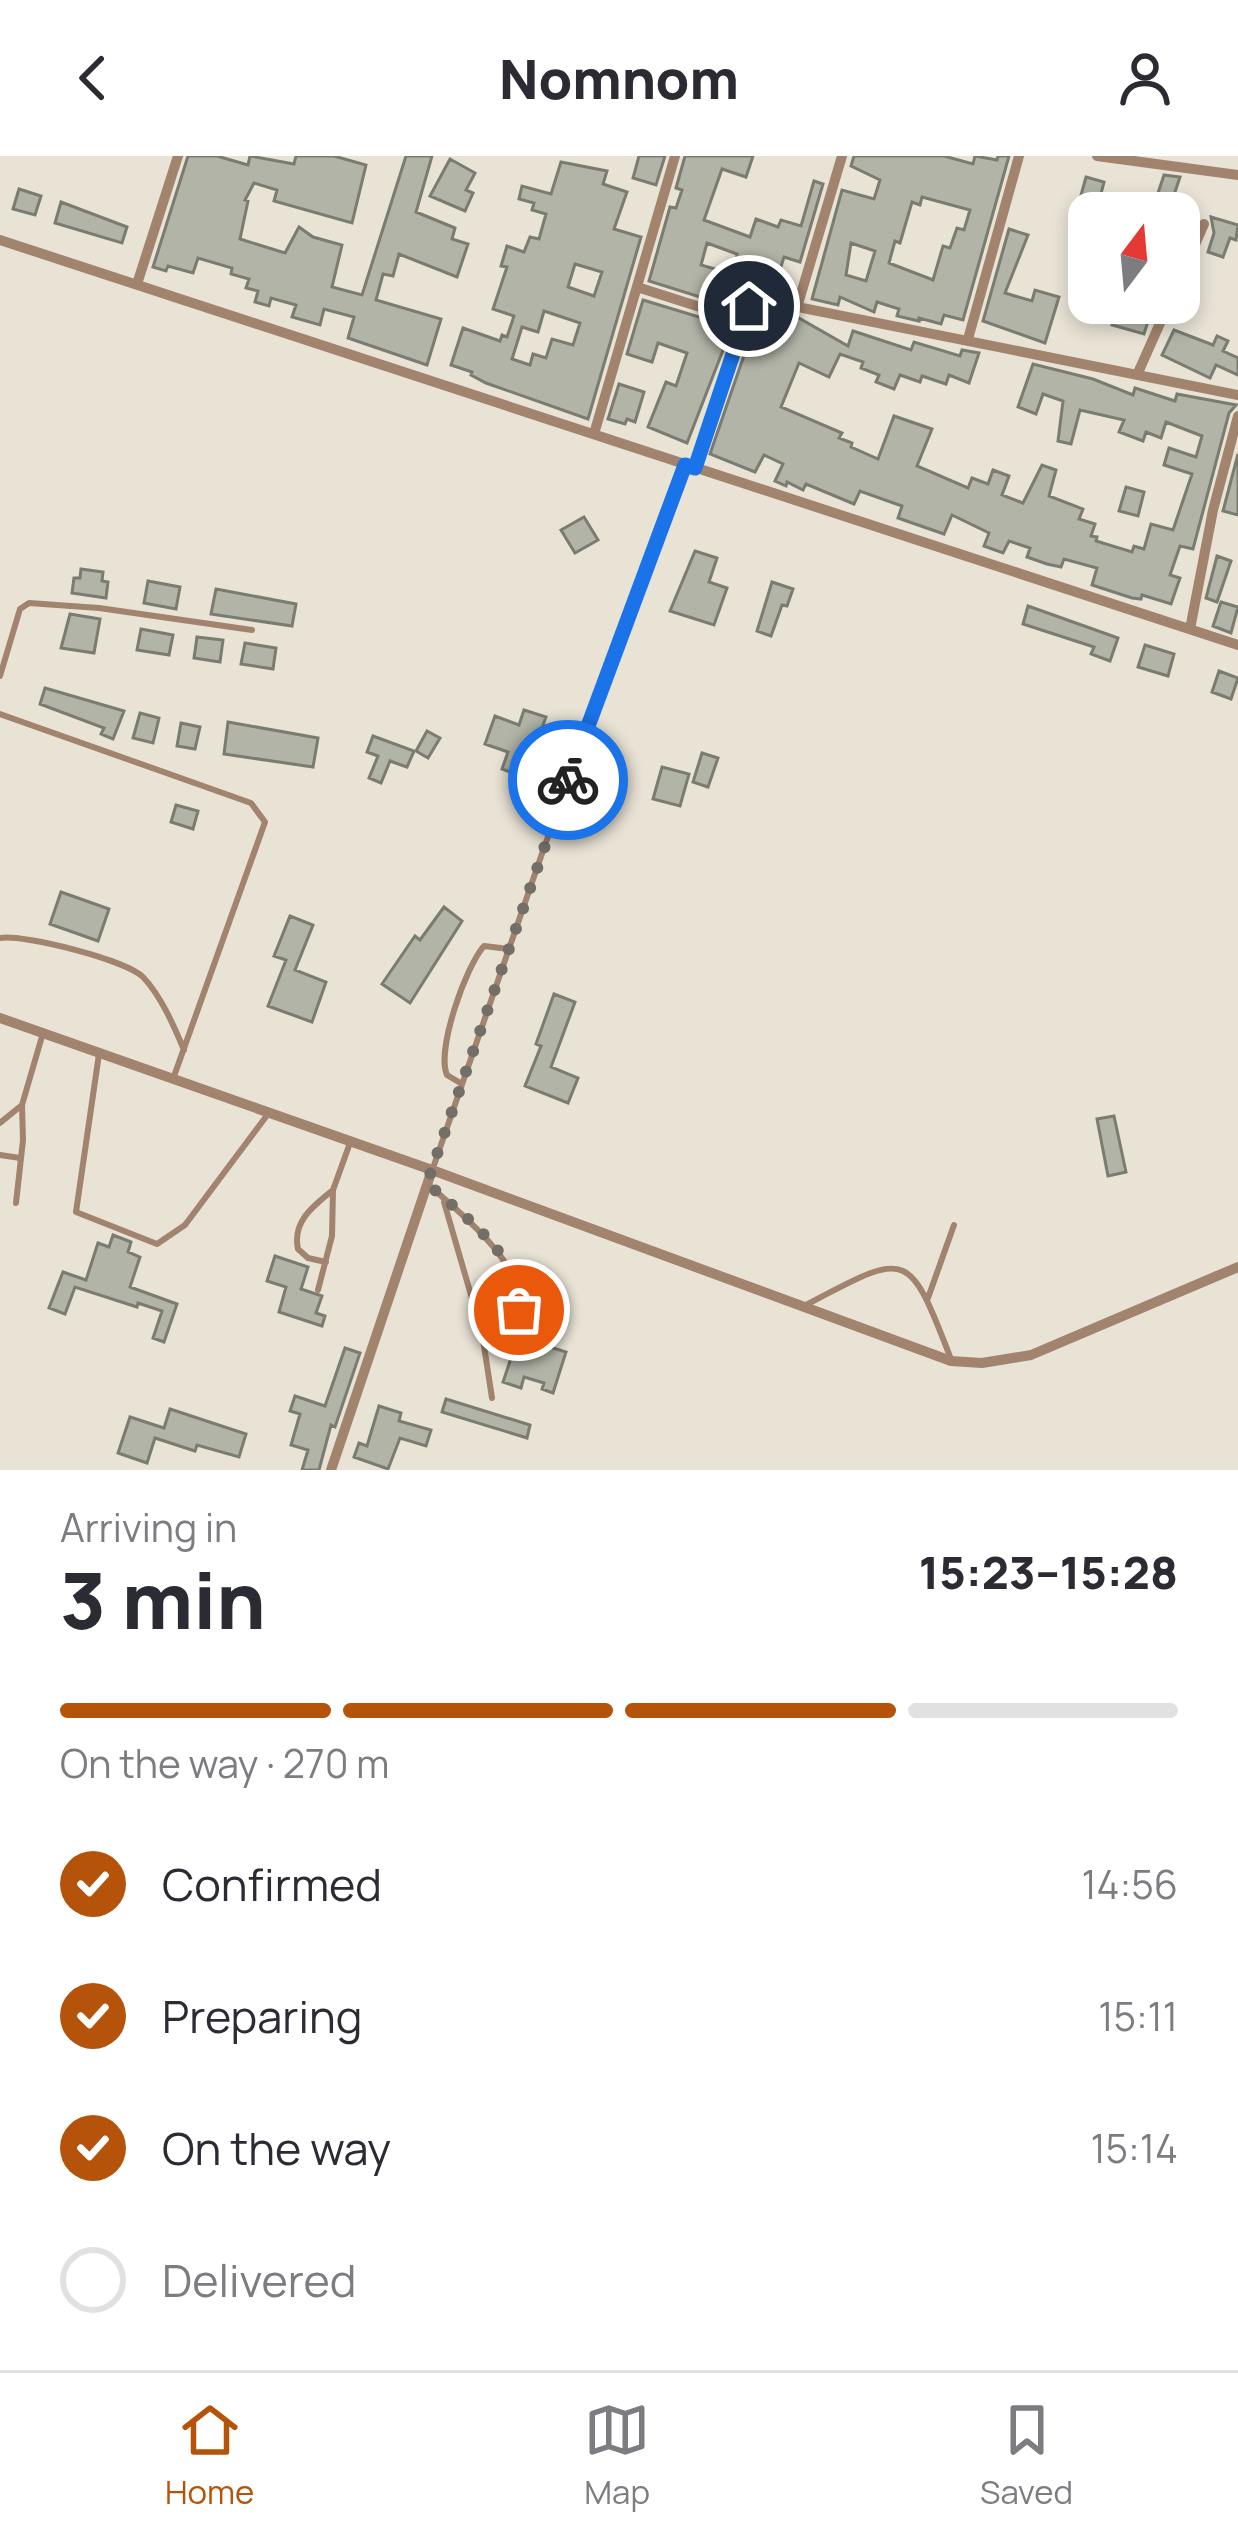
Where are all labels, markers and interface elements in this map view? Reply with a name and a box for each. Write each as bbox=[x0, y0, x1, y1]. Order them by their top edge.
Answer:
text: Nomnom bbox=[499, 41, 739, 115]
icon: back bbox=[60, 45, 126, 111]
icon: person bbox=[1112, 45, 1178, 111]
north arrow bbox=[1068, 192, 1200, 324]
map controls bbox=[1068, 192, 1200, 324]
pin bbox=[698, 255, 800, 357]
icon: home bbox=[716, 273, 782, 339]
courier bbox=[508, 720, 628, 840]
icon: bike bbox=[535, 747, 601, 813]
pin bbox=[468, 1259, 570, 1361]
icon: bag bbox=[486, 1277, 552, 1343]
text: Arriving in bbox=[60, 1500, 237, 1554]
text: 15:23–15:28 bbox=[919, 1541, 1178, 1603]
text: 3 min bbox=[60, 1546, 266, 1652]
text: On the way · 270 m bbox=[60, 1736, 389, 1790]
icon: check bbox=[60, 1851, 126, 1917]
text: Confirmed bbox=[162, 1853, 382, 1915]
text: 14:56 bbox=[1081, 1857, 1178, 1911]
icon: check bbox=[60, 1983, 126, 2049]
text: Preparing bbox=[162, 1985, 362, 2047]
text: 15:11 bbox=[1098, 1989, 1178, 2043]
icon: check bbox=[60, 2115, 126, 2181]
text: On the way bbox=[162, 2117, 391, 2179]
text: 15:14 bbox=[1090, 2121, 1178, 2175]
text: Delivered bbox=[162, 2249, 357, 2311]
tab: Home bbox=[165, 2397, 254, 2514]
tab: Map bbox=[584, 2397, 650, 2514]
tab: Saved bbox=[980, 2397, 1073, 2514]

